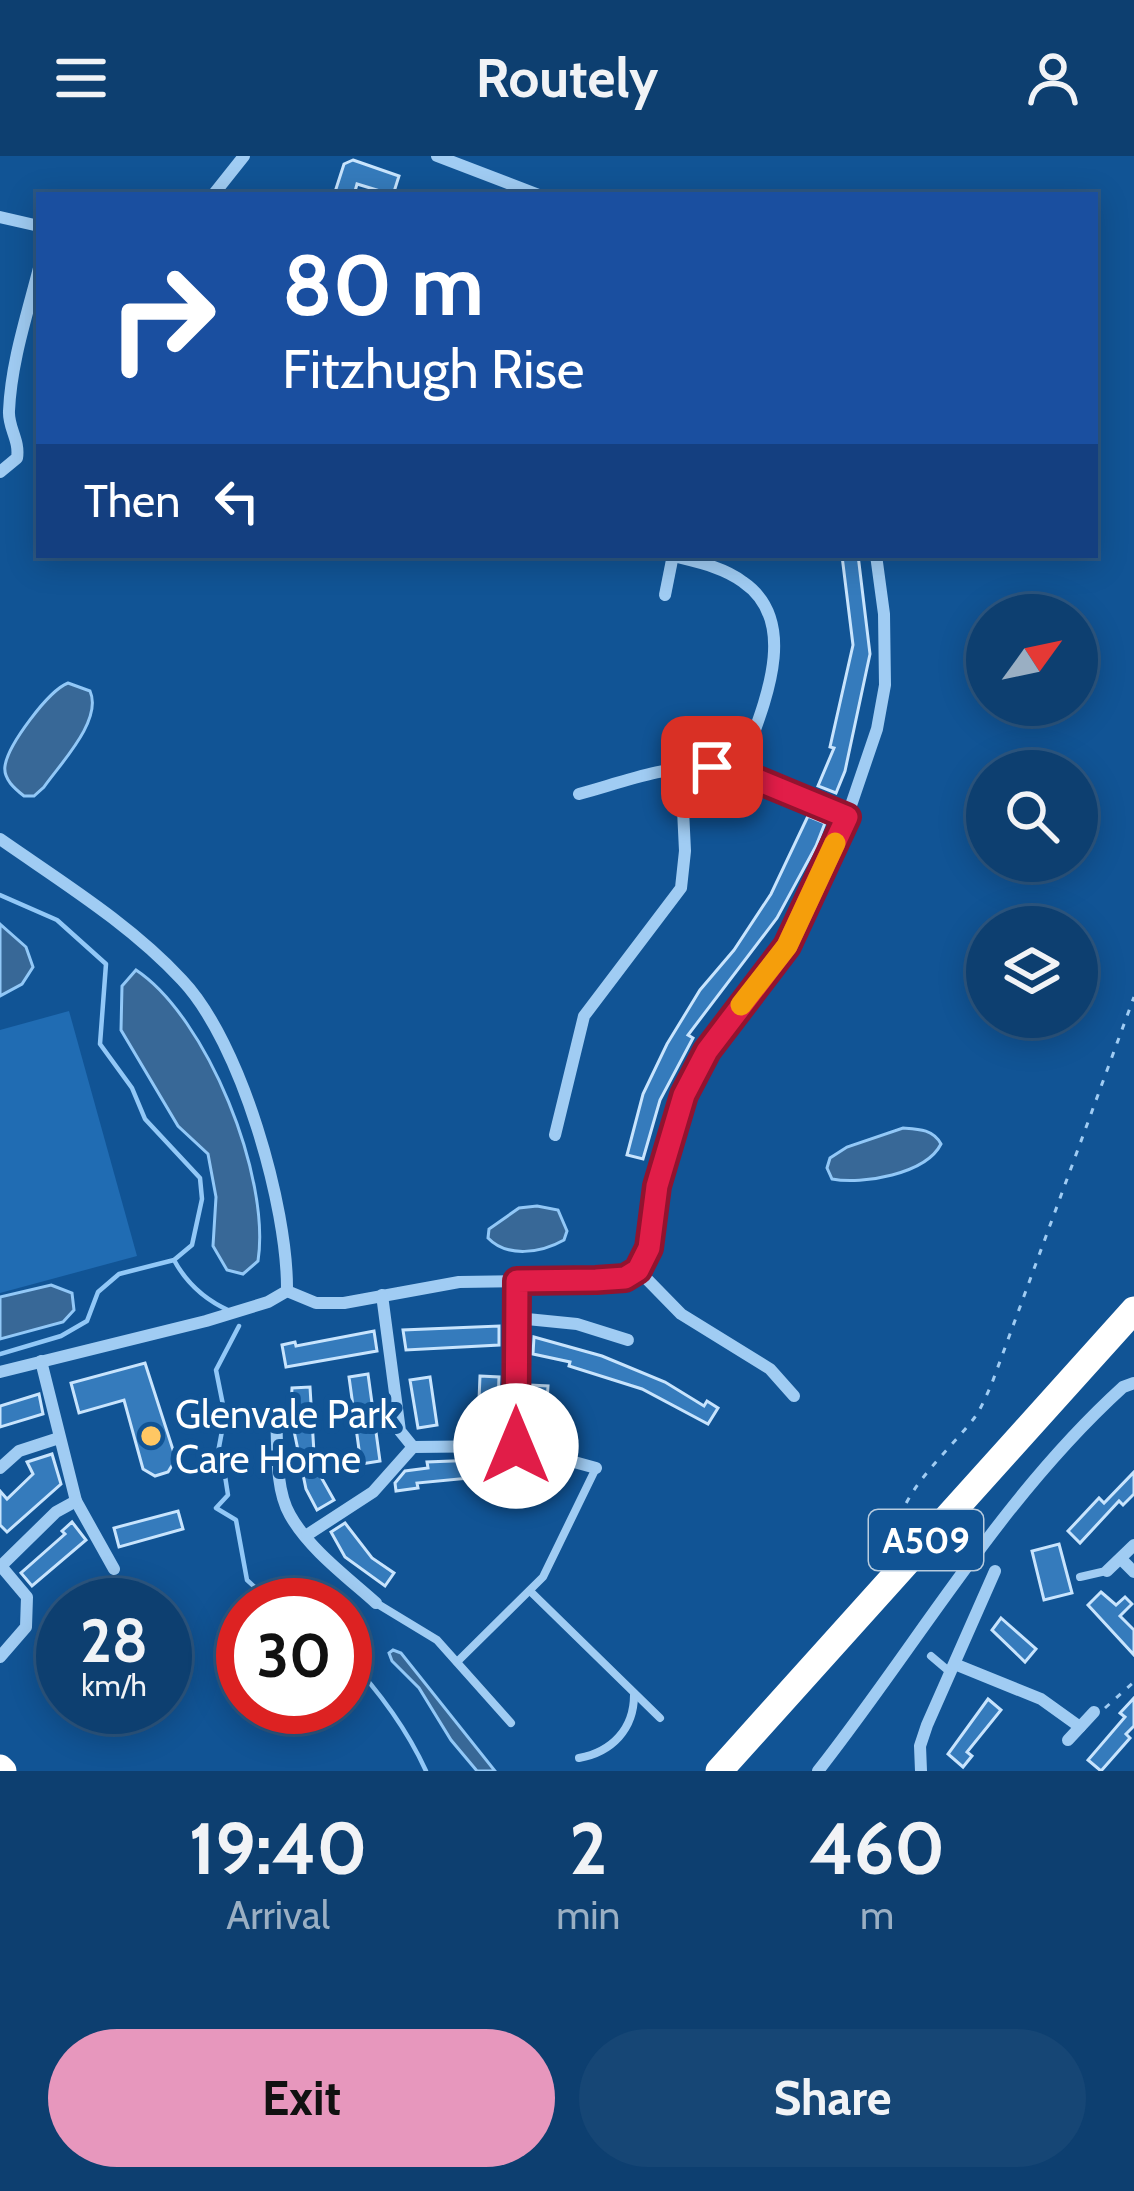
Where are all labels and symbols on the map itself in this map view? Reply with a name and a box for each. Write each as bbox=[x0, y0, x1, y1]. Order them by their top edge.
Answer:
north arrow bbox=[966, 594, 1098, 726]
pin bbox=[661, 716, 763, 818]
position arrow bbox=[453, 1383, 579, 1509]
place label: Glenvale Park Care Home bbox=[175, 1390, 397, 1483]
marker: Glenvale Park Care Home bbox=[138, 1423, 164, 1449]
road number: A509 bbox=[869, 1510, 983, 1570]
speed limit sign: 30 bbox=[216, 1578, 372, 1734]

